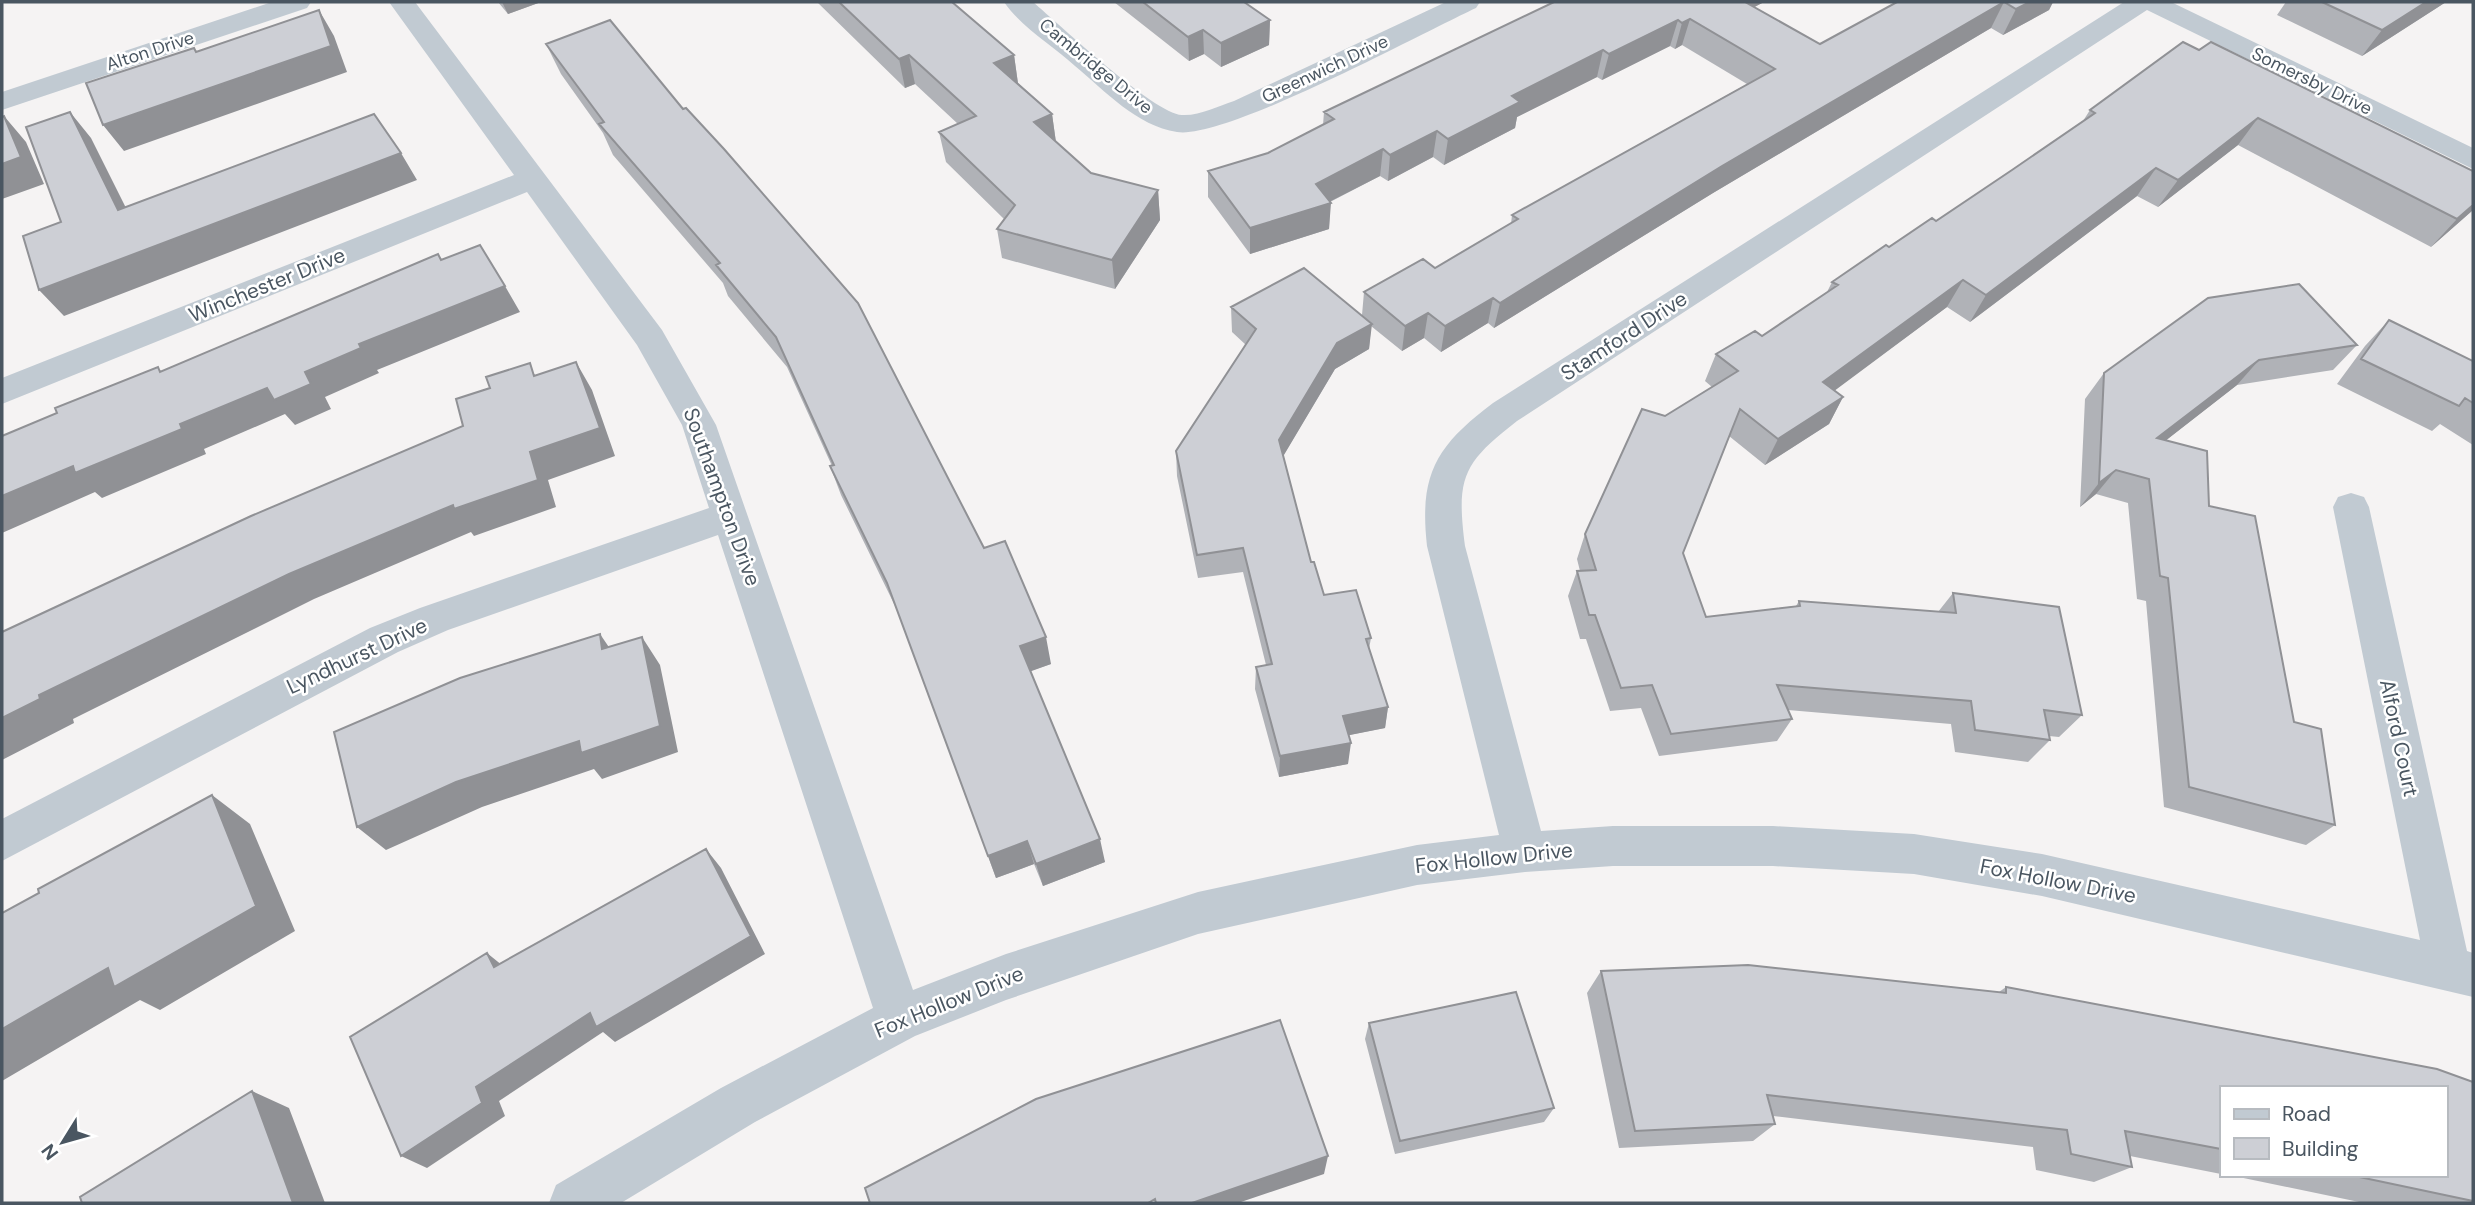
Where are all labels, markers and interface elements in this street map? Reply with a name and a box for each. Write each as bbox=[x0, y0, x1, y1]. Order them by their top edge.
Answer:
street label: Cambridge Drive bbox=[1034, 13, 1158, 119]
street label: Alton Drive bbox=[103, 25, 197, 77]
street label: Greenwich Drive bbox=[1258, 29, 1392, 109]
street label: Somersby Drive bbox=[2248, 41, 2376, 121]
street label: Winchester Drive bbox=[185, 241, 349, 329]
street label: Stamford Drive bbox=[1555, 285, 1693, 387]
street label: Southampton Drive bbox=[677, 404, 767, 590]
street label: Lyndhurst Drive bbox=[282, 611, 432, 701]
street label: Alford Court bbox=[2373, 677, 2425, 799]
street label: Fox Hollow Drive bbox=[1414, 836, 1574, 880]
street label: Fox Hollow Drive bbox=[1978, 852, 2138, 910]
street label: Fox Hollow Drive bbox=[870, 959, 1028, 1045]
legend bbox=[2220, 1086, 2447, 1177]
text: Road bbox=[2282, 1100, 2331, 1128]
north arrow bbox=[28, 1107, 98, 1177]
text: Building bbox=[2282, 1135, 2359, 1163]
text: N bbox=[36, 1139, 64, 1165]

